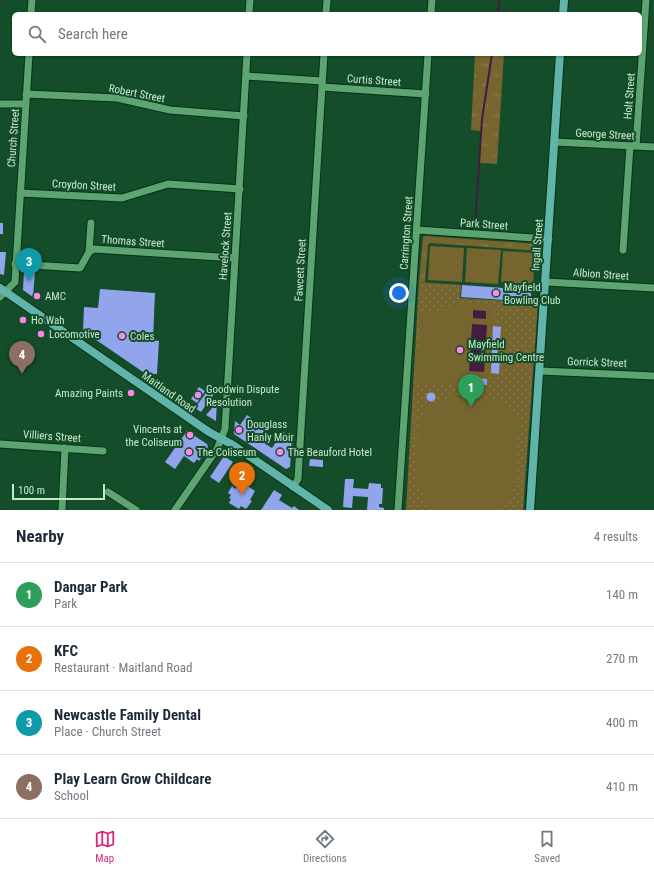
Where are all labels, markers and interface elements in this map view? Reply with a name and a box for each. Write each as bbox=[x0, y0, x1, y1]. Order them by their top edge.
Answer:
search box bbox=[12, 12, 642, 56]
icon: search bbox=[26, 23, 48, 45]
text: Search here bbox=[58, 25, 128, 43]
street label: Curtis Street bbox=[346, 72, 401, 89]
street label: Holt Street bbox=[621, 72, 638, 120]
street label: Robert Street bbox=[108, 82, 166, 105]
street label: Church Street bbox=[5, 108, 22, 168]
street label: George Street bbox=[575, 126, 635, 143]
street label: Croydon Street bbox=[52, 177, 116, 194]
street label: Carrington Street bbox=[397, 196, 416, 270]
street label: Havelock Street bbox=[217, 212, 234, 280]
street label: Park Street bbox=[460, 216, 508, 233]
street label: Ingall Street bbox=[529, 219, 546, 271]
street label: Thomas Street bbox=[101, 233, 165, 250]
street label: Fawcett Street bbox=[292, 238, 309, 302]
pin: 3 bbox=[16, 248, 42, 281]
street label: Albion Street bbox=[573, 266, 629, 283]
place label: Mayfield Bowling Club bbox=[504, 281, 561, 307]
your location bbox=[389, 283, 409, 303]
marker: Mayfield Bowling Club bbox=[491, 288, 501, 298]
place label: AMC bbox=[45, 290, 66, 303]
marker: AMC bbox=[32, 291, 42, 301]
place label: Ho Wah bbox=[31, 314, 65, 327]
marker: Ho Wah bbox=[18, 315, 28, 325]
place label: Locomotive bbox=[49, 328, 100, 341]
marker: Locomotive bbox=[36, 329, 46, 339]
place label: Coles bbox=[130, 330, 154, 343]
marker: Coles bbox=[117, 331, 127, 341]
place label: Mayfield Swimming Centre bbox=[468, 338, 544, 364]
pin: 4 bbox=[9, 341, 35, 374]
marker: Mayfield Swimming Centre bbox=[455, 345, 465, 355]
street label: Gorrick Street bbox=[567, 355, 627, 370]
street label: Maitland Road bbox=[139, 369, 198, 416]
pin: 1 bbox=[458, 374, 484, 407]
place label: Goodwin Dispute Resolution bbox=[206, 383, 280, 409]
place label: Amazing Paints bbox=[55, 387, 123, 400]
marker: Amazing Paints bbox=[126, 388, 136, 398]
marker: Goodwin Dispute Resolution bbox=[193, 390, 203, 400]
place label: Douglass Hanly Moir bbox=[247, 418, 294, 444]
place label: Vincents at the Coliseum bbox=[125, 423, 182, 449]
marker: Douglass Hanly Moir bbox=[234, 425, 244, 435]
street label: Villiers Street bbox=[23, 428, 81, 445]
marker: Vincents at the Coliseum bbox=[185, 430, 195, 440]
place label: The Coliseum bbox=[197, 446, 256, 459]
place label: The Beauford Hotel bbox=[288, 446, 372, 459]
marker: The Coliseum bbox=[184, 447, 194, 457]
marker: The Beauford Hotel bbox=[275, 447, 285, 457]
pin: 2 bbox=[229, 462, 255, 495]
scale bar bbox=[12, 482, 105, 501]
text: 100 m bbox=[18, 484, 45, 497]
text: Nearby bbox=[16, 526, 64, 546]
text: 4 results bbox=[594, 529, 638, 544]
text: Dangar Park bbox=[54, 578, 128, 596]
text: 1 bbox=[26, 587, 32, 602]
text: 140 m bbox=[606, 587, 638, 602]
text: Park bbox=[54, 596, 77, 611]
text: KFC bbox=[54, 642, 78, 660]
text: 2 bbox=[26, 651, 32, 666]
text: 270 m bbox=[606, 651, 638, 666]
text: Restaurant · Maitland Road bbox=[54, 660, 192, 675]
text: Newcastle Family Dental bbox=[54, 706, 201, 724]
text: 3 bbox=[26, 715, 32, 730]
text: 400 m bbox=[606, 715, 638, 730]
text: Place · Church Street bbox=[54, 724, 161, 739]
text: Play Learn Grow Childcare bbox=[54, 770, 211, 788]
text: 4 bbox=[26, 779, 32, 794]
text: 410 m bbox=[606, 779, 638, 794]
text: School bbox=[54, 788, 89, 803]
tab: Map bbox=[94, 828, 116, 865]
tab: Directions bbox=[303, 828, 347, 865]
tab: Saved bbox=[534, 828, 560, 865]

